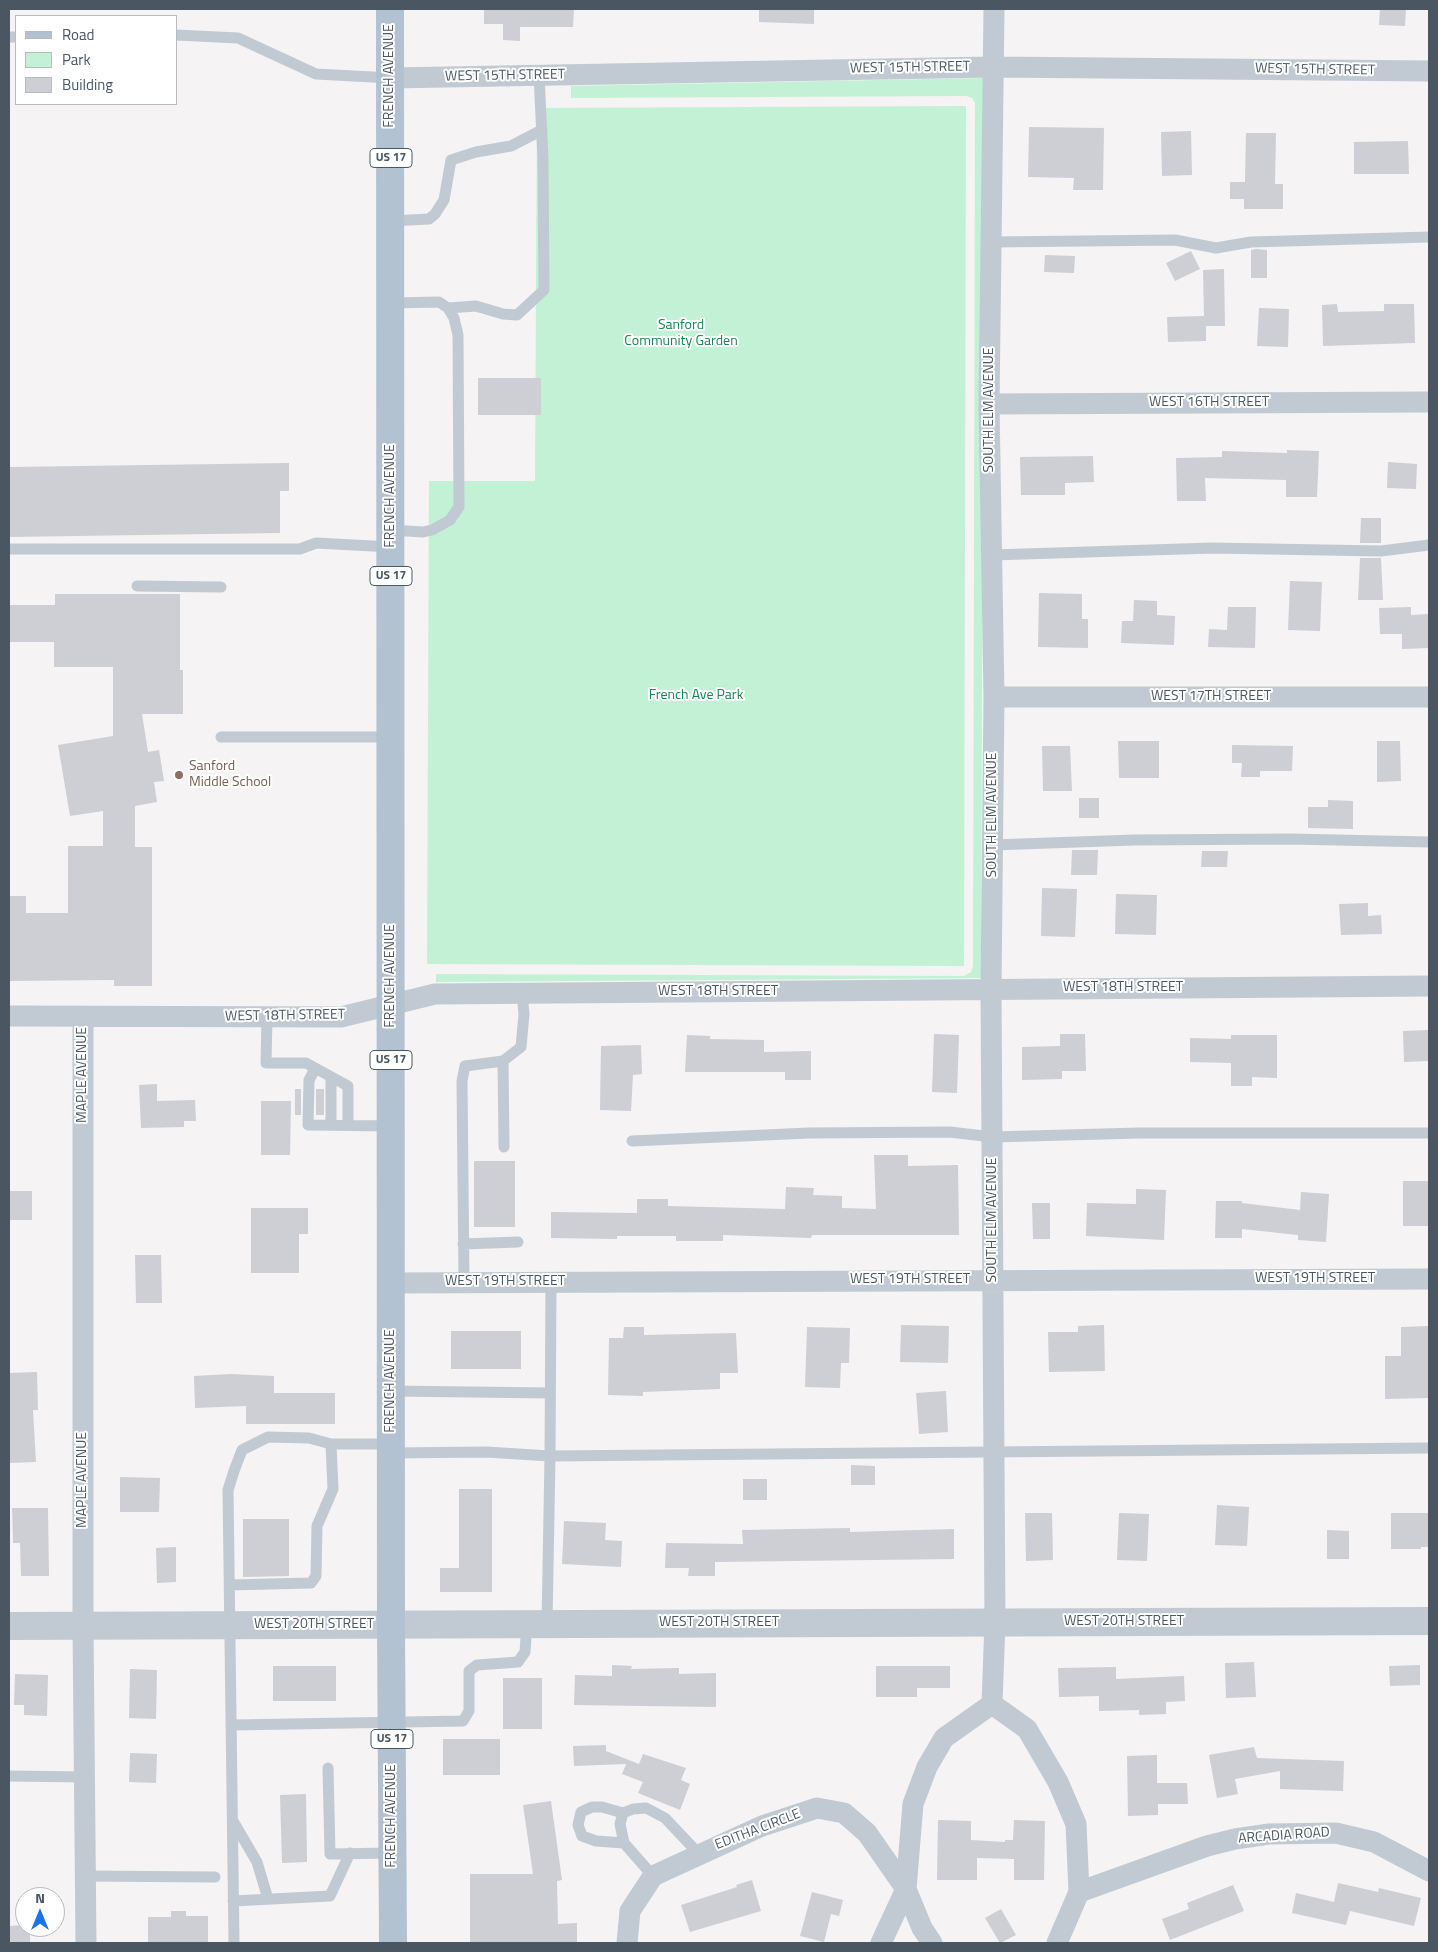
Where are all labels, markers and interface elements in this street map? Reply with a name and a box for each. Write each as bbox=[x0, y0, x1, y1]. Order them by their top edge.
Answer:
legend bbox=[15, 15, 178, 105]
text: Road bbox=[62, 23, 94, 46]
street label: FRENCH AVENUE bbox=[382, 24, 398, 128]
text: Park bbox=[62, 48, 91, 71]
street label: WEST 15TH STREET bbox=[850, 59, 970, 77]
street label: WEST 15TH STREET bbox=[1255, 61, 1375, 79]
street label: WEST 15TH STREET bbox=[445, 67, 565, 85]
text: Building bbox=[62, 73, 113, 96]
road number: US 17 bbox=[370, 148, 412, 168]
park label: Sanford Community Garden bbox=[624, 318, 738, 351]
street label: SOUTH ELM AVENUE bbox=[982, 347, 998, 473]
street label: WEST 16TH STREET bbox=[1149, 395, 1269, 411]
street label: FRENCH AVENUE bbox=[383, 444, 399, 548]
road number: US 17 bbox=[370, 566, 412, 586]
park label: French Ave Park bbox=[649, 688, 743, 704]
street label: WEST 17TH STREET bbox=[1151, 689, 1271, 705]
street label: SOUTH ELM AVENUE bbox=[985, 752, 1001, 878]
place label: Sanford Middle School bbox=[189, 759, 271, 792]
marker: Sanford Middle School bbox=[173, 769, 185, 781]
street label: FRENCH AVENUE bbox=[383, 924, 399, 1028]
street label: WEST 18TH STREET bbox=[1063, 980, 1183, 996]
street label: WEST 18TH STREET bbox=[658, 984, 778, 1000]
street label: WEST 18TH STREET bbox=[225, 1007, 345, 1025]
street label: MAPLE AVENUE bbox=[75, 1027, 91, 1123]
road number: US 17 bbox=[370, 1050, 412, 1070]
street label: SOUTH ELM AVENUE bbox=[985, 1157, 1001, 1283]
street label: WEST 19TH STREET bbox=[1255, 1271, 1375, 1287]
street label: WEST 19TH STREET bbox=[850, 1272, 970, 1288]
street label: WEST 19TH STREET bbox=[445, 1274, 565, 1290]
street label: FRENCH AVENUE bbox=[383, 1329, 399, 1433]
street label: MAPLE AVENUE bbox=[75, 1432, 91, 1528]
street label: WEST 20TH STREET bbox=[1064, 1614, 1184, 1630]
street label: WEST 20TH STREET bbox=[659, 1615, 779, 1631]
street label: WEST 20TH STREET bbox=[254, 1617, 374, 1633]
road number: US 17 bbox=[371, 1730, 413, 1748]
street label: FRENCH AVENUE bbox=[384, 1764, 400, 1868]
street label: EDITHA CIRCLE bbox=[713, 1806, 803, 1854]
street label: ARCADIA ROAD bbox=[1238, 1824, 1330, 1848]
north arrow bbox=[15, 1887, 65, 1937]
text: N bbox=[35, 1887, 45, 1908]

